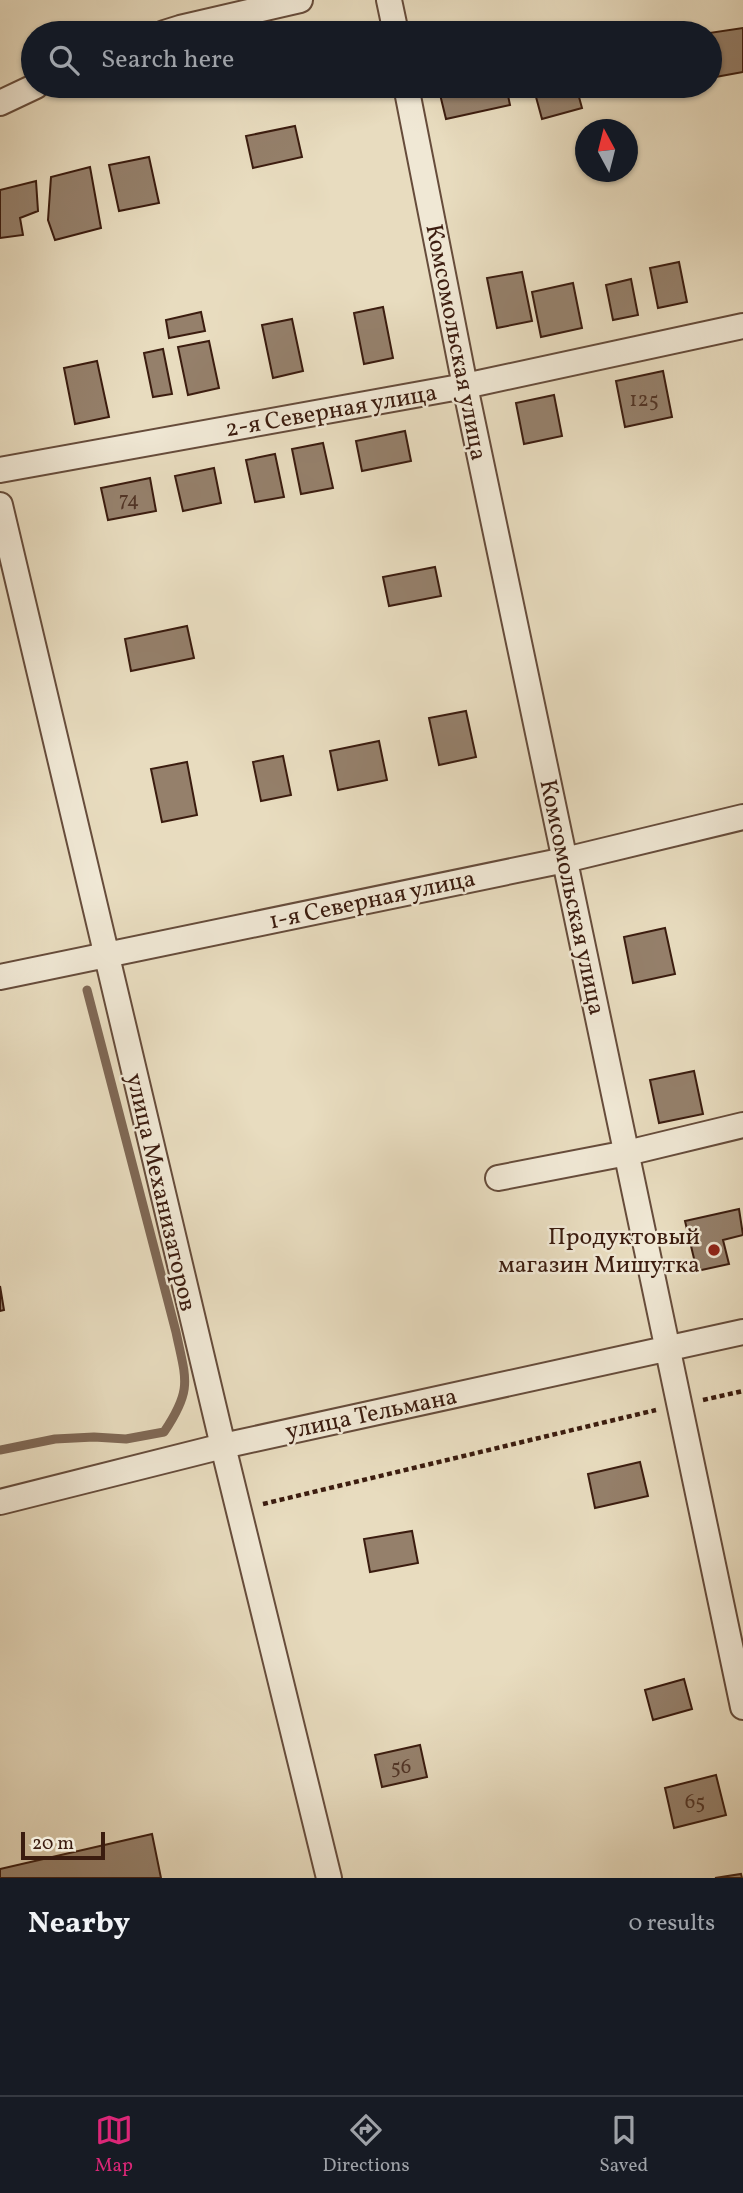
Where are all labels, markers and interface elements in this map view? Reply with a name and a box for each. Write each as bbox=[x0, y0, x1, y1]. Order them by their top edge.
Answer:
search box bbox=[21, 21, 722, 98]
icon: search bbox=[45, 41, 83, 79]
text: Search here bbox=[101, 42, 234, 78]
north arrow bbox=[575, 119, 638, 182]
street label: Комсомольская улица bbox=[415, 221, 495, 463]
street label: 2-я Северная улица bbox=[223, 377, 440, 447]
house number: 125 bbox=[629, 386, 659, 415]
house number: 74 bbox=[119, 486, 139, 515]
street label: Комсомольская улица bbox=[529, 776, 613, 1018]
street label: 1-я Северная улица bbox=[266, 862, 479, 939]
street label: улица Механизаторов bbox=[116, 1070, 204, 1315]
place label: Продуктовый магазин Мишутка bbox=[498, 1221, 700, 1283]
marker: Продуктовый магазин Мишутка bbox=[706, 1242, 722, 1258]
street label: улица Тельмана bbox=[282, 1380, 460, 1450]
house number: 56 bbox=[391, 1753, 411, 1782]
house number: 65 bbox=[685, 1788, 705, 1817]
scale bar bbox=[21, 1829, 105, 1861]
text: 20 m bbox=[32, 1831, 74, 1857]
text: Nearby bbox=[28, 1903, 130, 1945]
text: 0 results bbox=[628, 1908, 715, 1940]
tab: Map bbox=[95, 2111, 133, 2179]
tab: Directions bbox=[323, 2111, 410, 2179]
tab: Saved bbox=[599, 2111, 648, 2179]

